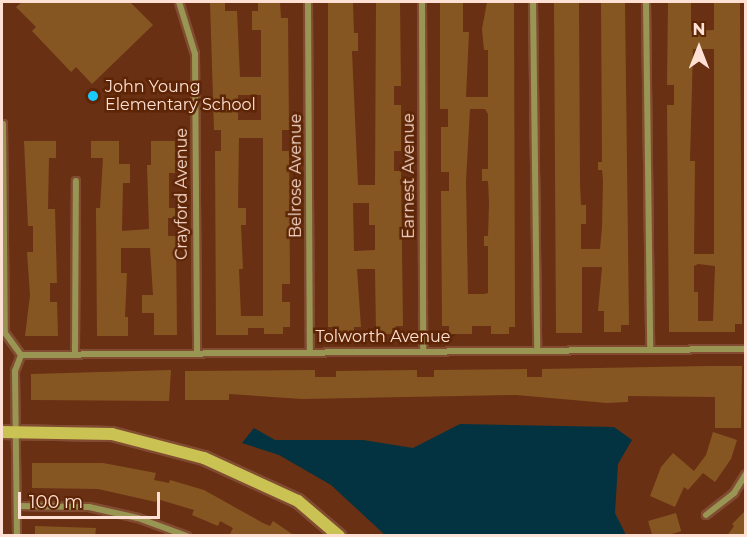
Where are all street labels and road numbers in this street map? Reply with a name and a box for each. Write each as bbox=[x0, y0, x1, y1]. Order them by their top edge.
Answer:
street label: Earnest Avenue bbox=[399, 113, 419, 239]
street label: Belrose Avenue bbox=[286, 114, 306, 238]
street label: Crayford Avenue bbox=[172, 128, 192, 260]
street label: Tolworth Avenue bbox=[315, 327, 451, 347]

